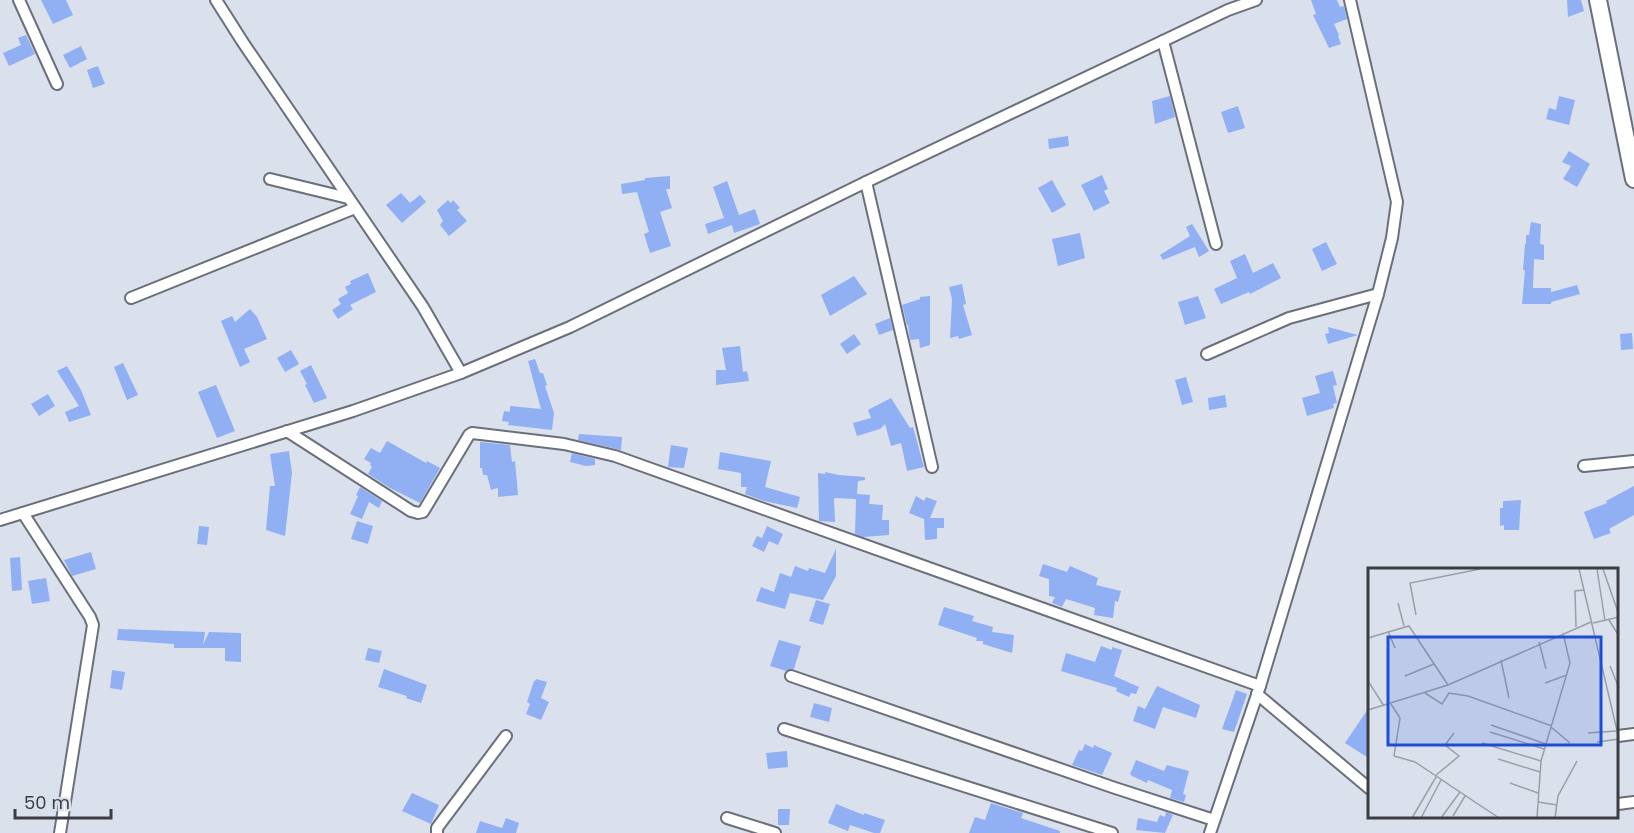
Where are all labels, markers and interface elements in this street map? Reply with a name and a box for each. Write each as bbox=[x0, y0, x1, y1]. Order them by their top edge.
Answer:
inset map bbox=[1368, 568, 1619, 818]
scale bar bbox=[15, 782, 111, 820]
text: 50 m bbox=[24, 790, 70, 815]

